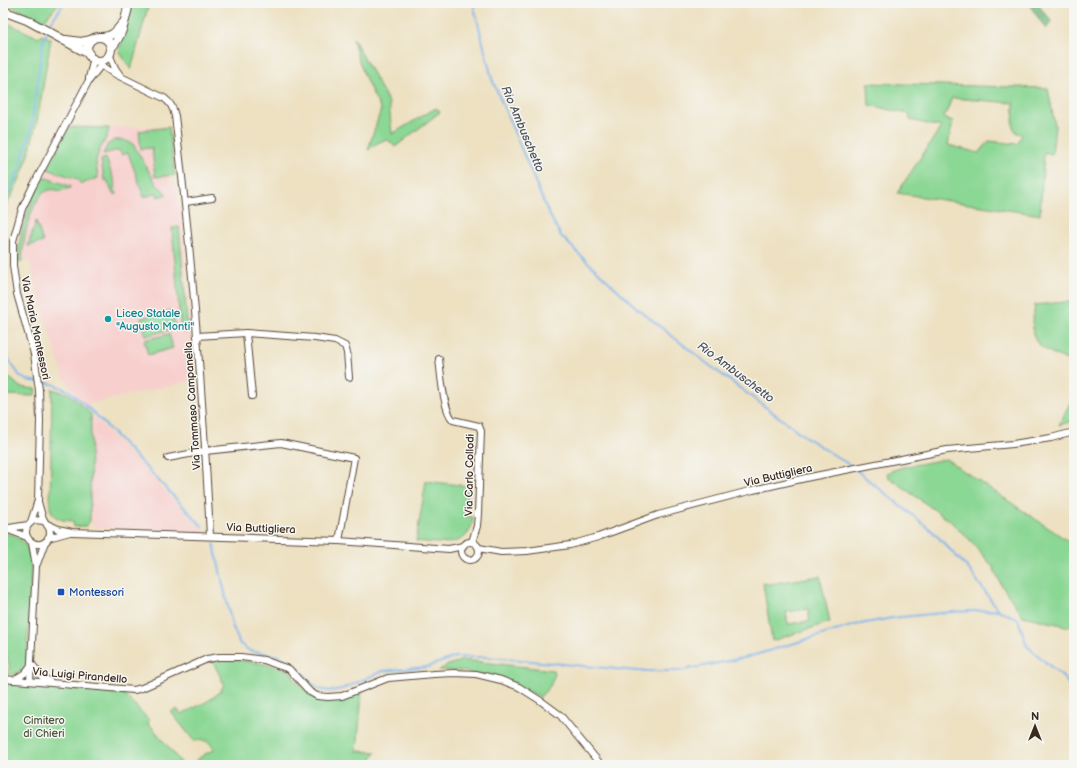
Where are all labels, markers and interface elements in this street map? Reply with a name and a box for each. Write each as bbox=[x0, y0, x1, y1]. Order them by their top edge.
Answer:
water label: Rio Ambuschetto bbox=[498, 84, 547, 175]
street label: Via Maria Montessori bbox=[18, 275, 53, 381]
place label: Liceo Statale "Augusto Monti" bbox=[116, 307, 194, 333]
marker: Liceo Statale "Augusto Monti" bbox=[103, 314, 113, 324]
water label: Rio Ambuschetto bbox=[694, 339, 777, 406]
street label: Via Tommaso Campanella bbox=[182, 341, 203, 471]
street label: Via Carlo Collodi bbox=[462, 434, 477, 516]
street label: Via Buttigliera bbox=[743, 461, 813, 490]
street label: Via Buttigliera bbox=[226, 521, 296, 536]
place label: Montessori bbox=[69, 586, 124, 599]
marker: Montessori bbox=[56, 587, 66, 597]
street label: Via Luigi Pirandello bbox=[32, 665, 128, 686]
north arrow bbox=[1015, 706, 1055, 746]
text: N bbox=[1031, 710, 1039, 723]
park label: Cimitero di Chieri bbox=[23, 714, 65, 740]

